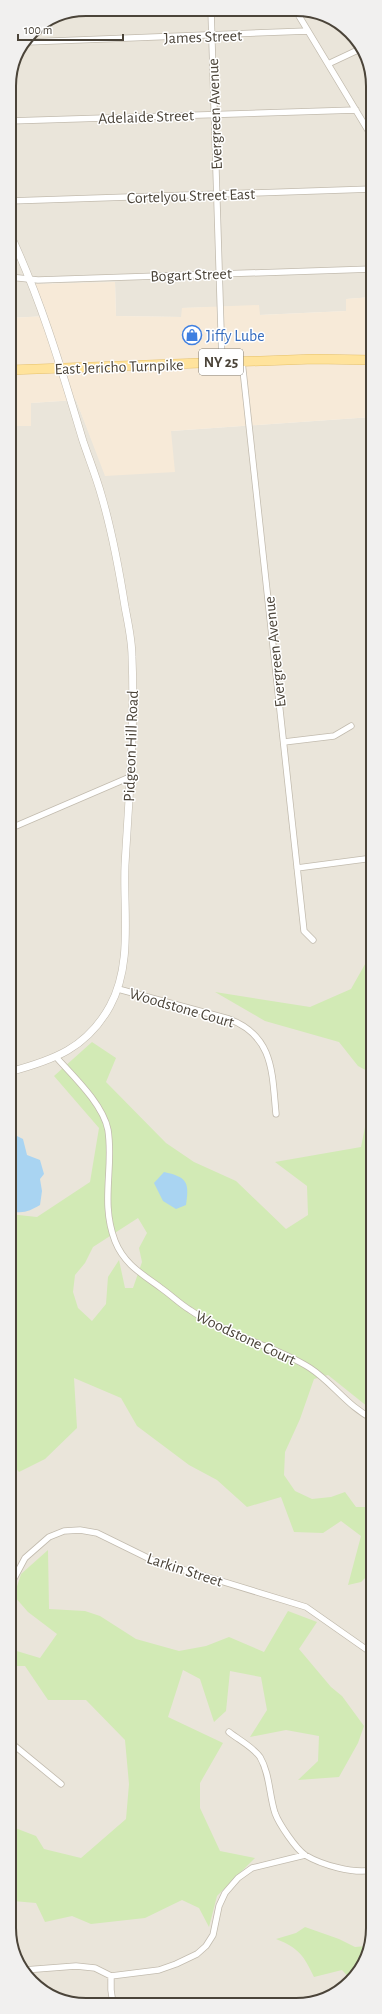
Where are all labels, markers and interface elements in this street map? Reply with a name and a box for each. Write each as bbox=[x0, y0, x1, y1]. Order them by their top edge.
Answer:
scale bar bbox=[18, 16, 123, 42]
text: 100 m bbox=[24, 24, 52, 36]
street label: James Street bbox=[164, 28, 242, 46]
street label: Evergreen Avenue bbox=[205, 58, 225, 170]
street label: Adelaide Street bbox=[98, 107, 194, 127]
street label: Cortelyou Street East bbox=[127, 186, 256, 207]
street label: Bogart Street bbox=[150, 266, 232, 284]
shop icon: Jiffy Lube bbox=[181, 324, 203, 346]
place label: Jiffy Lube bbox=[206, 328, 265, 345]
road number: NY 25 bbox=[199, 349, 243, 375]
street label: East Jericho Turnpike bbox=[54, 357, 184, 377]
street label: Evergreen Avenue bbox=[261, 596, 289, 708]
street label: Pidgeon Hill Road bbox=[121, 690, 141, 802]
street label: Woodstone Court bbox=[127, 985, 236, 1031]
street label: Woodstone Court bbox=[193, 1308, 298, 1368]
street label: Larkin Street bbox=[145, 1550, 225, 1590]

